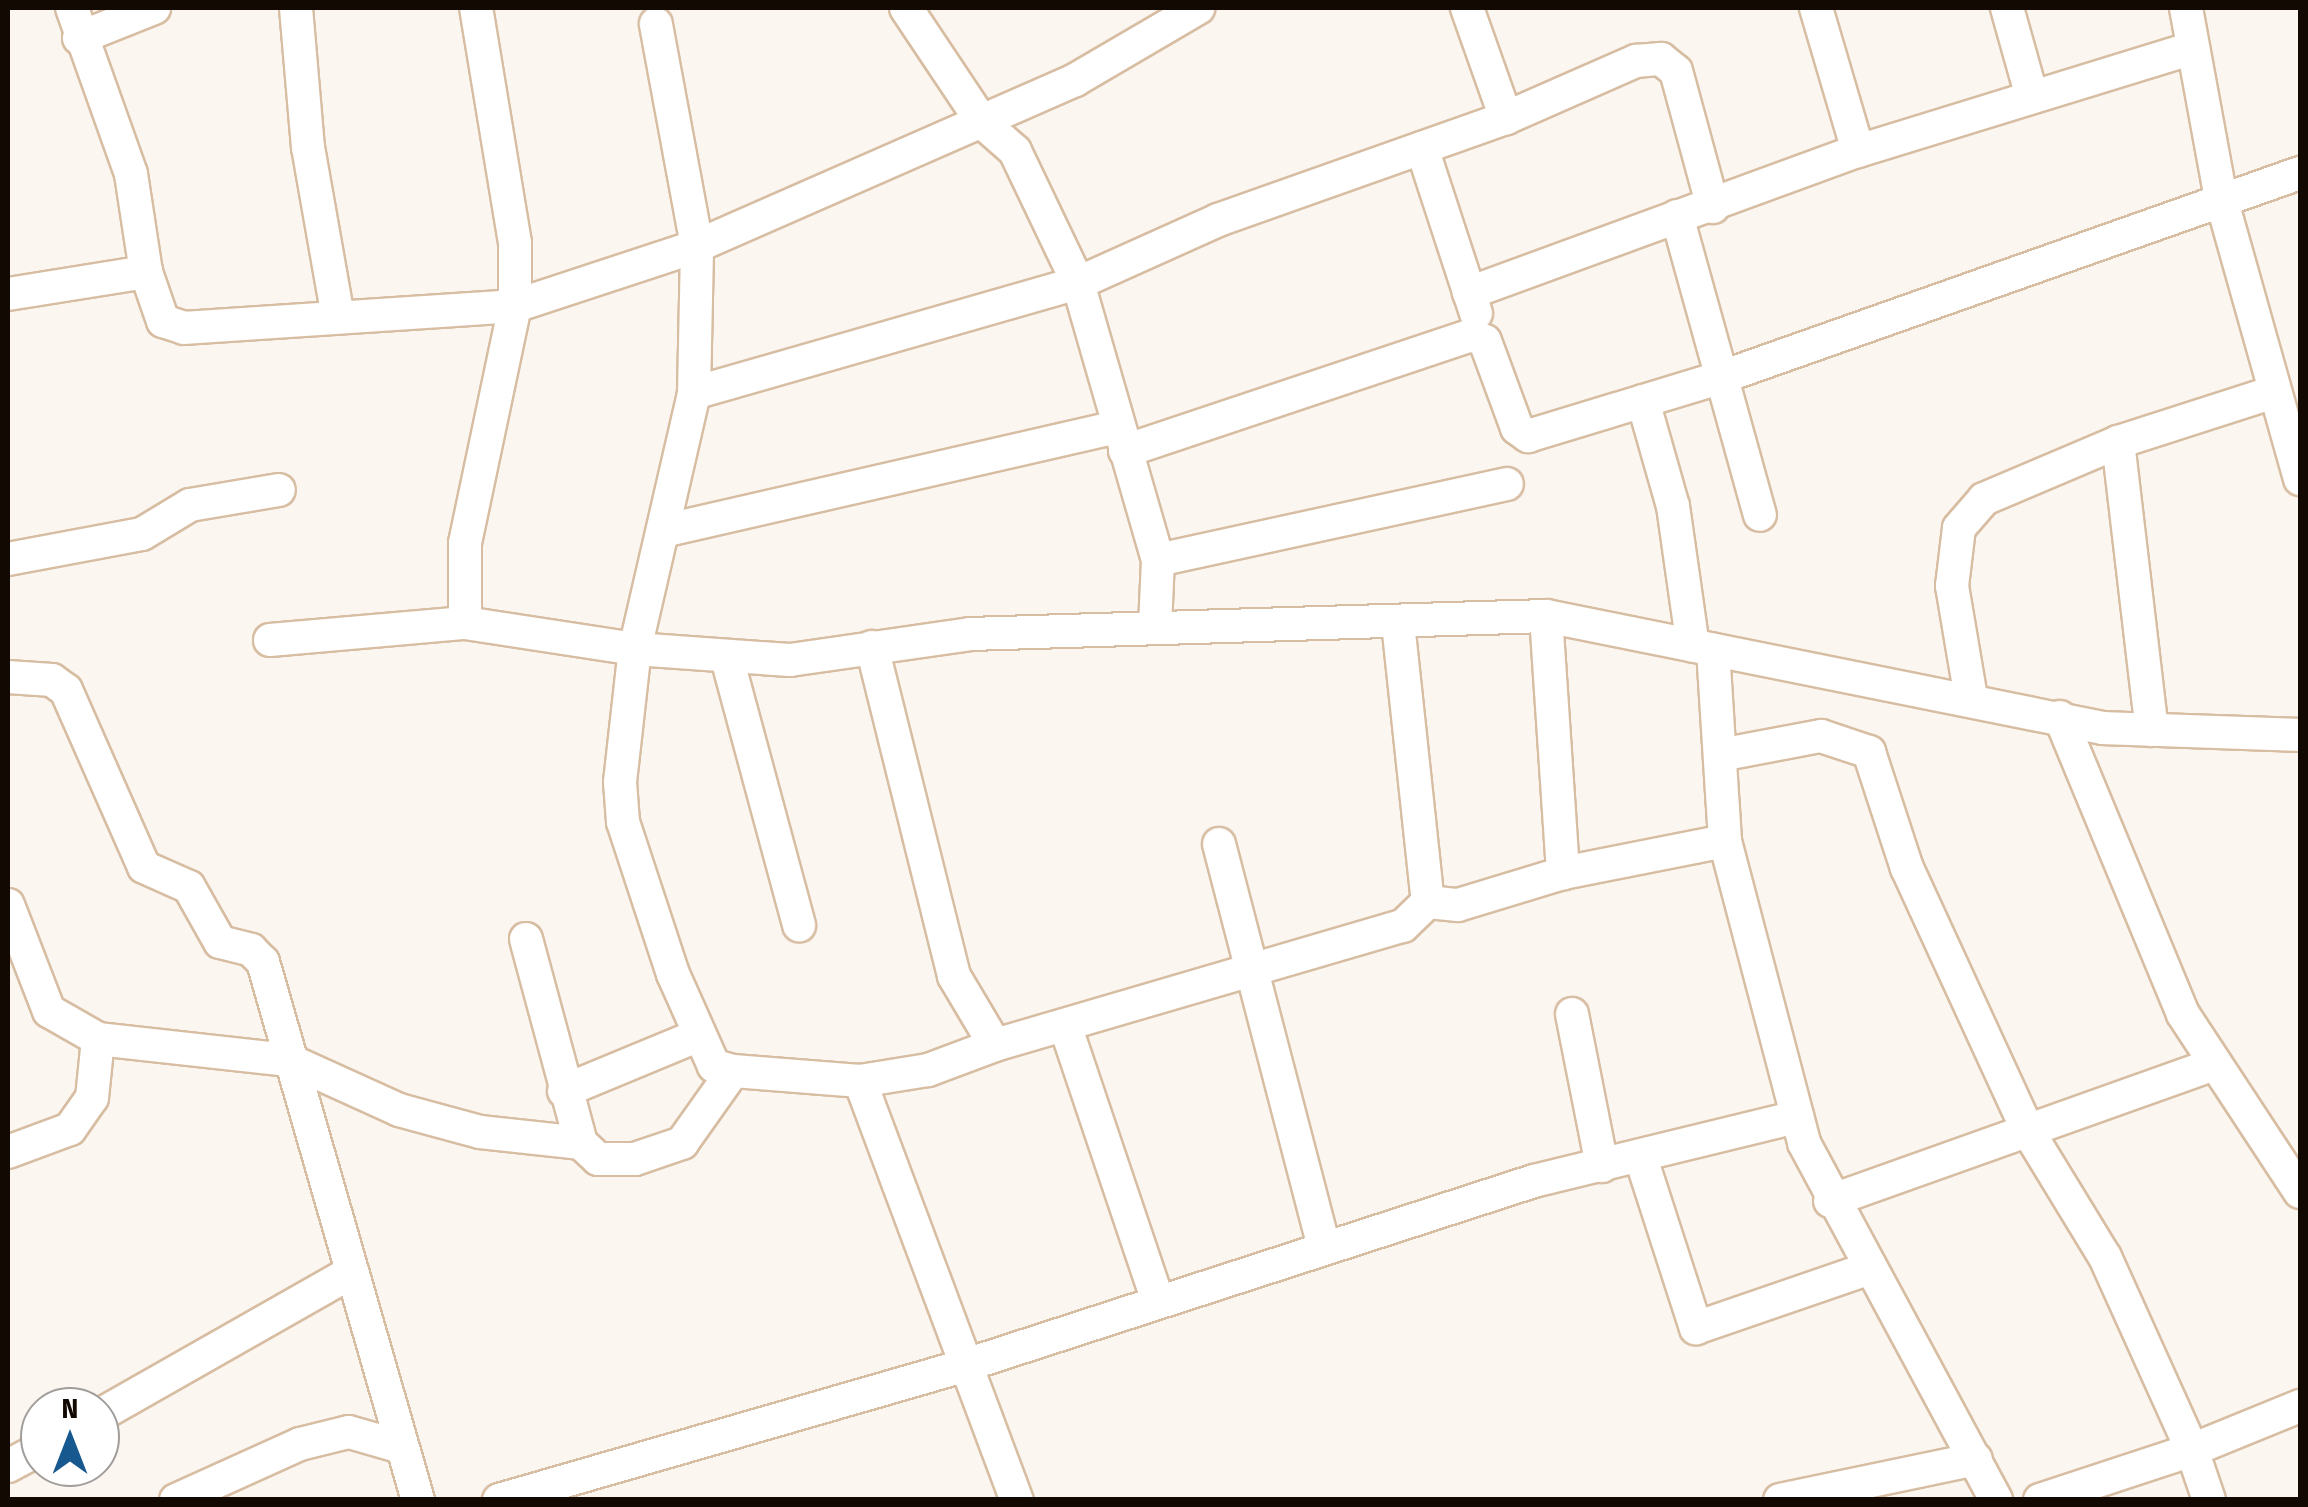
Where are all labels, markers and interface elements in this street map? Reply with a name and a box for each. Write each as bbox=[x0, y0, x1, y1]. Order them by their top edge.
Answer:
north arrow bbox=[20, 1387, 120, 1487]
text: N bbox=[62, 1392, 78, 1425]

